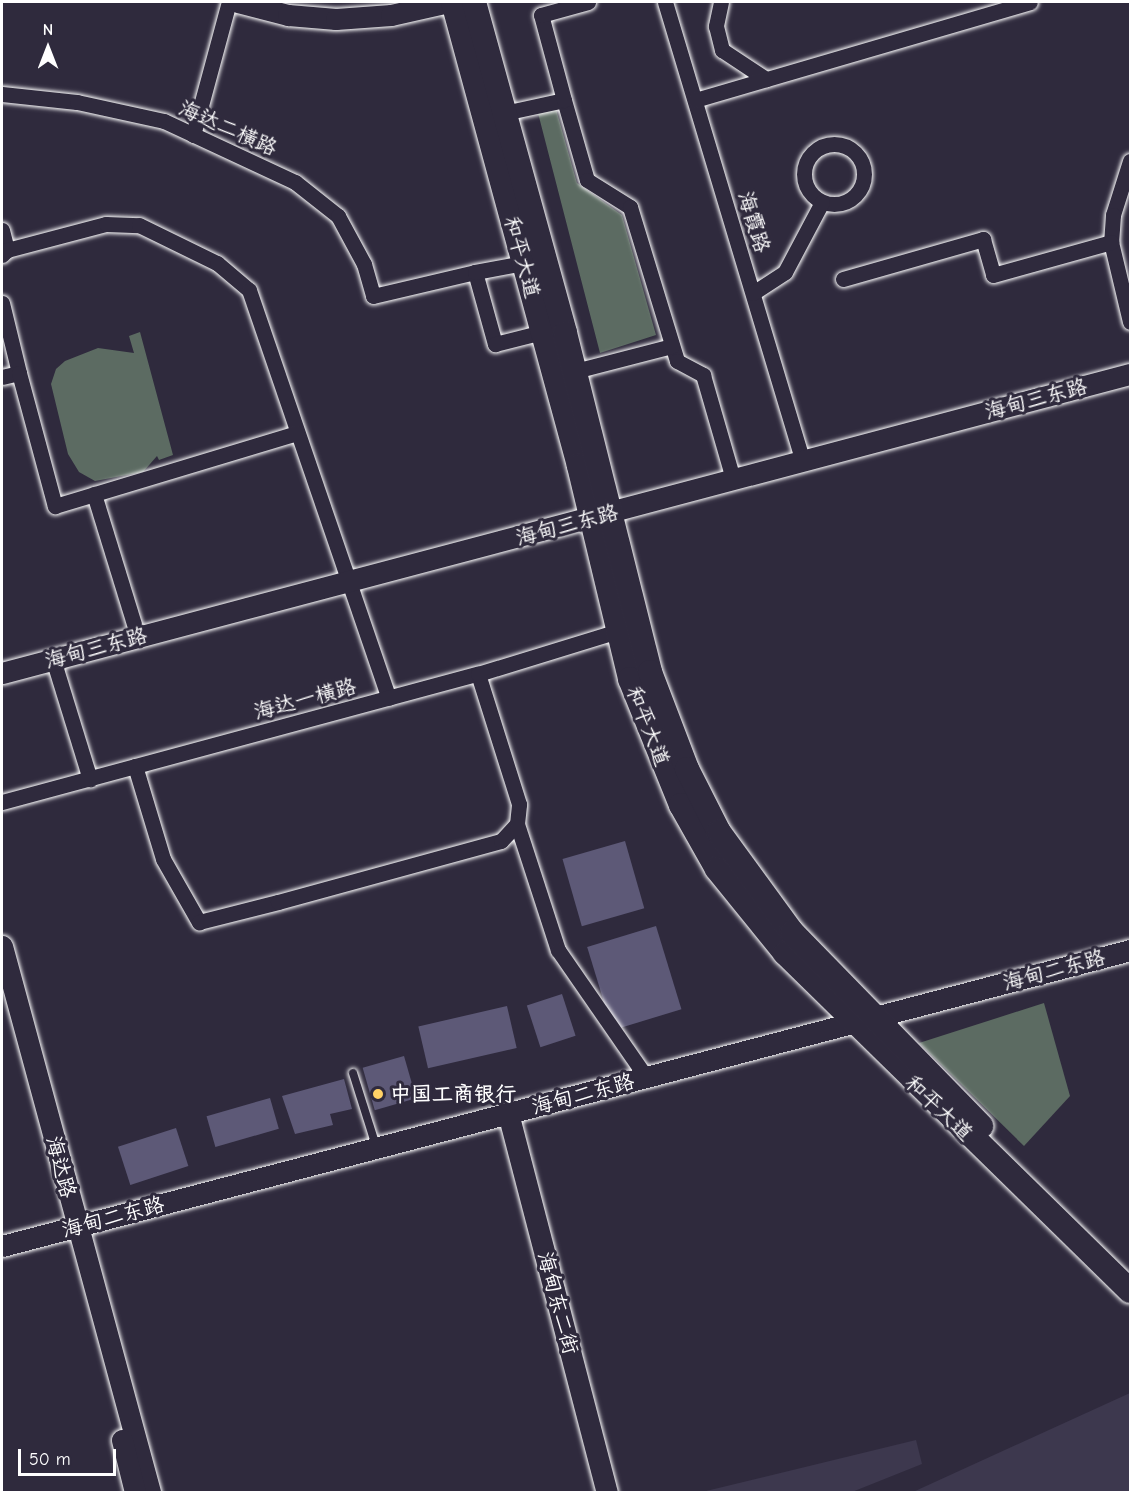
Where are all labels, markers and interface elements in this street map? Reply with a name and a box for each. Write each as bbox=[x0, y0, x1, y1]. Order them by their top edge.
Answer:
north arrow bbox=[18, 18, 78, 78]
text: N bbox=[43, 21, 53, 39]
street label: 海达二横路 bbox=[175, 95, 281, 161]
street label: 海霞路 bbox=[733, 188, 775, 256]
street label: 和平大道 bbox=[499, 213, 545, 301]
street label: 海甸三东路 bbox=[982, 373, 1090, 425]
street label: 海甸三东路 bbox=[513, 499, 621, 551]
street label: 海甸三东路 bbox=[42, 622, 150, 674]
street label: 海达一横路 bbox=[251, 673, 359, 725]
street label: 和平大道 bbox=[621, 682, 675, 770]
street label: 海甸二东路 bbox=[1000, 944, 1108, 996]
street label: 海甸二东路 bbox=[529, 1068, 637, 1120]
street label: 和平大道 bbox=[900, 1070, 978, 1146]
place label: 中国工商银行 bbox=[390, 1081, 516, 1107]
marker: 中国工商银行 bbox=[371, 1087, 385, 1101]
street label: 海达路 bbox=[41, 1133, 81, 1201]
street label: 海甸二东路 bbox=[59, 1191, 167, 1243]
street label: 海甸东二街 bbox=[532, 1249, 584, 1357]
scale bar bbox=[21, 1437, 118, 1475]
text: 50 m bbox=[29, 1449, 71, 1470]

